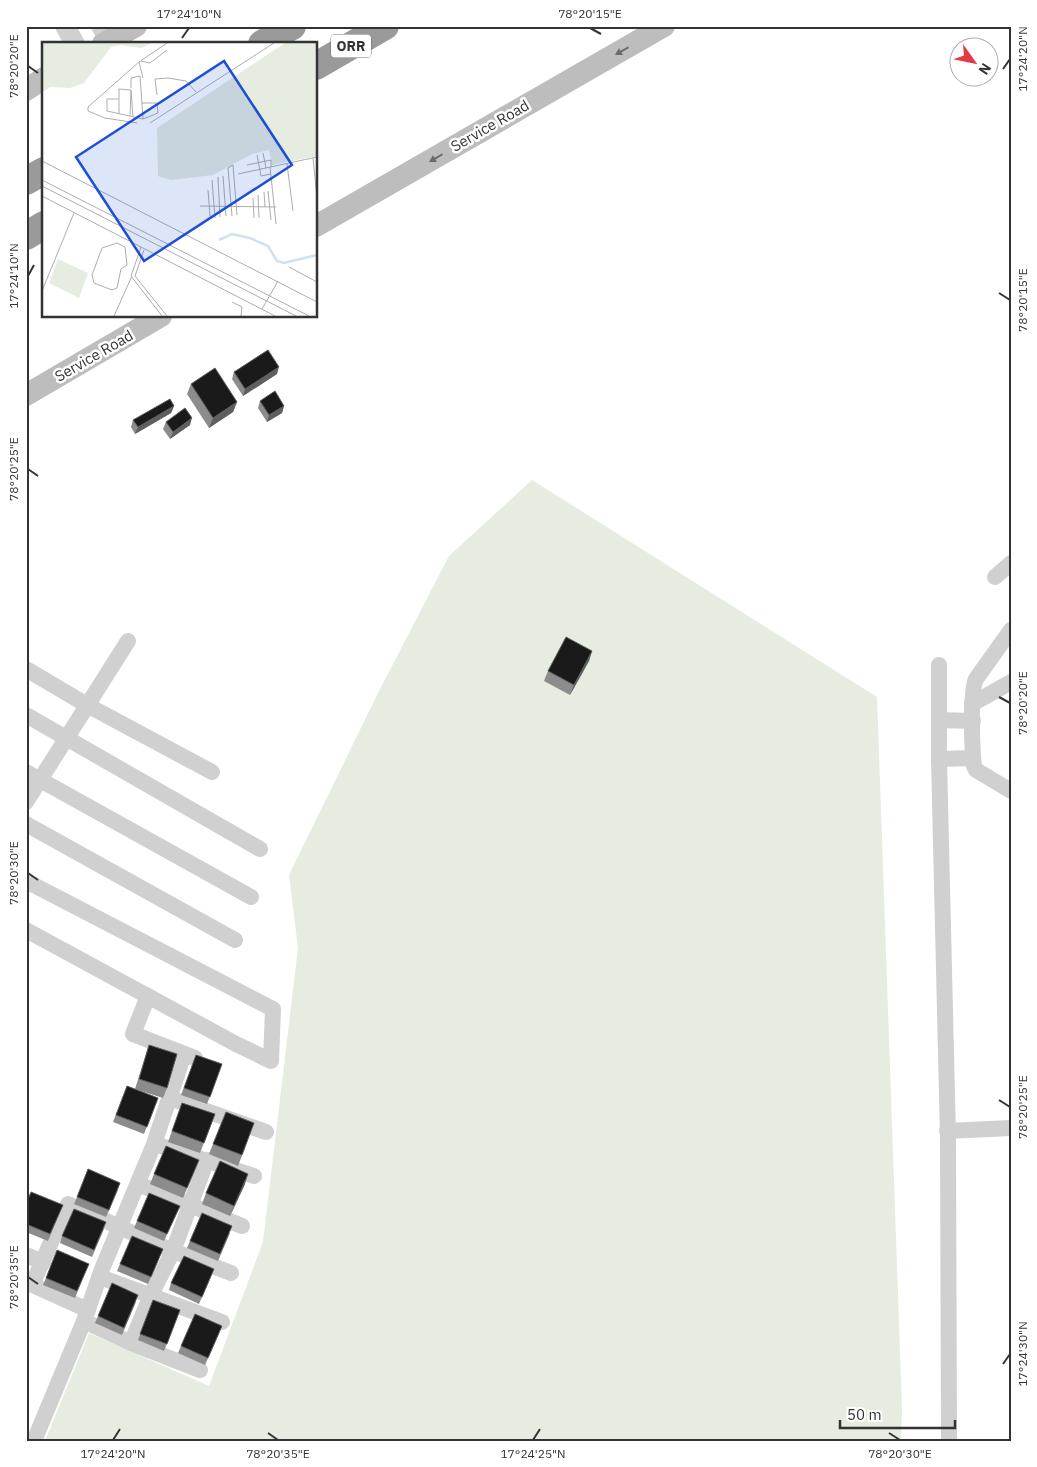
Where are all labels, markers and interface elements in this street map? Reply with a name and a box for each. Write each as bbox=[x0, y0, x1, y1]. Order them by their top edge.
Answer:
text: 17°24'10"N bbox=[156, 6, 222, 21]
text: 78°20'15"E bbox=[558, 6, 622, 21]
text: 17°24'20"N bbox=[1015, 26, 1030, 92]
text: 78°20'20"E bbox=[6, 34, 21, 98]
road number: ORR bbox=[331, 34, 371, 58]
north arrow bbox=[950, 38, 1000, 88]
inset map bbox=[42, 42, 318, 318]
one-way arrow bbox=[615, 46, 628, 55]
text: N bbox=[975, 60, 995, 78]
street label: Service Road bbox=[447, 95, 532, 156]
one-way arrow bbox=[429, 153, 442, 162]
text: 17°24'10"N bbox=[6, 243, 21, 309]
text: 78°20'15"E bbox=[1015, 268, 1030, 332]
street label: Service Road bbox=[51, 325, 136, 386]
text: 78°20'25"E bbox=[6, 437, 21, 501]
text: 78°20'20"E bbox=[1015, 671, 1030, 735]
text: 78°20'30"E bbox=[6, 841, 21, 905]
text: 78°20'25"E bbox=[1015, 1075, 1030, 1139]
text: 78°20'35"E bbox=[6, 1245, 21, 1309]
text: 17°24'30"N bbox=[1015, 1321, 1030, 1387]
scale bar bbox=[840, 1397, 954, 1429]
text: 50 m bbox=[847, 1405, 882, 1424]
text: 17°24'20"N bbox=[80, 1446, 146, 1461]
text: 78°20'35"E bbox=[246, 1446, 310, 1461]
text: 17°24'25"N bbox=[500, 1446, 566, 1461]
text: 78°20'30"E bbox=[868, 1446, 932, 1461]

